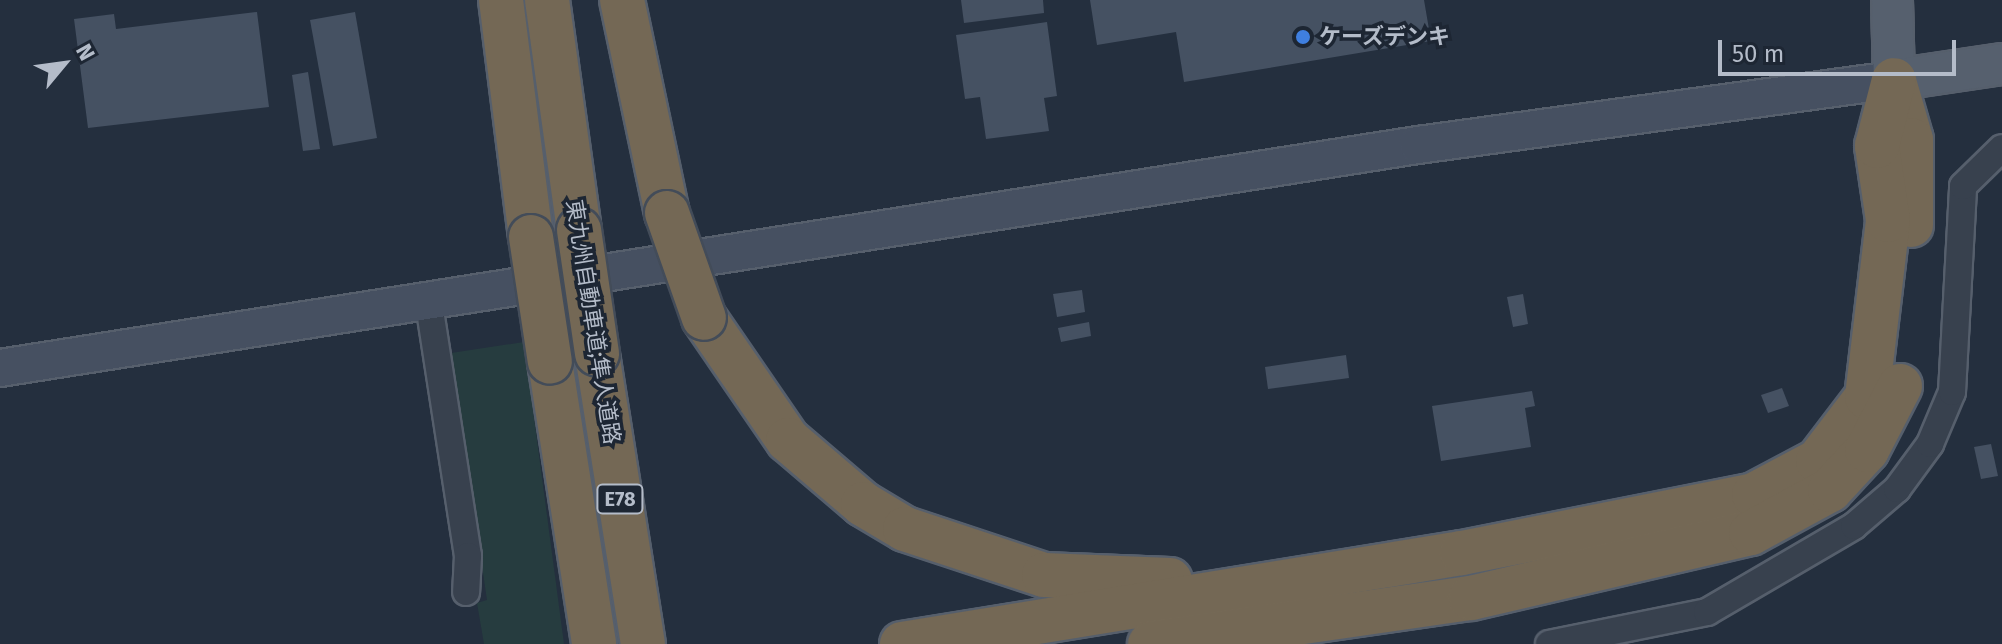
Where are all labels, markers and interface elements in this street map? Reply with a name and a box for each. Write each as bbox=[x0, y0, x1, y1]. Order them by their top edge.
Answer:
north arrow bbox=[24, 24, 104, 104]
place label: ケーズデンキ bbox=[1319, 24, 1451, 50]
scale bar bbox=[1722, 24, 1960, 74]
marker: ケーズデンキ bbox=[1294, 28, 1312, 46]
text: N bbox=[70, 39, 101, 65]
text: 50 m bbox=[1732, 40, 1784, 68]
street label: 東九州自動車道;隼人道路 bbox=[561, 198, 625, 446]
road number: E78 bbox=[596, 483, 644, 515]

